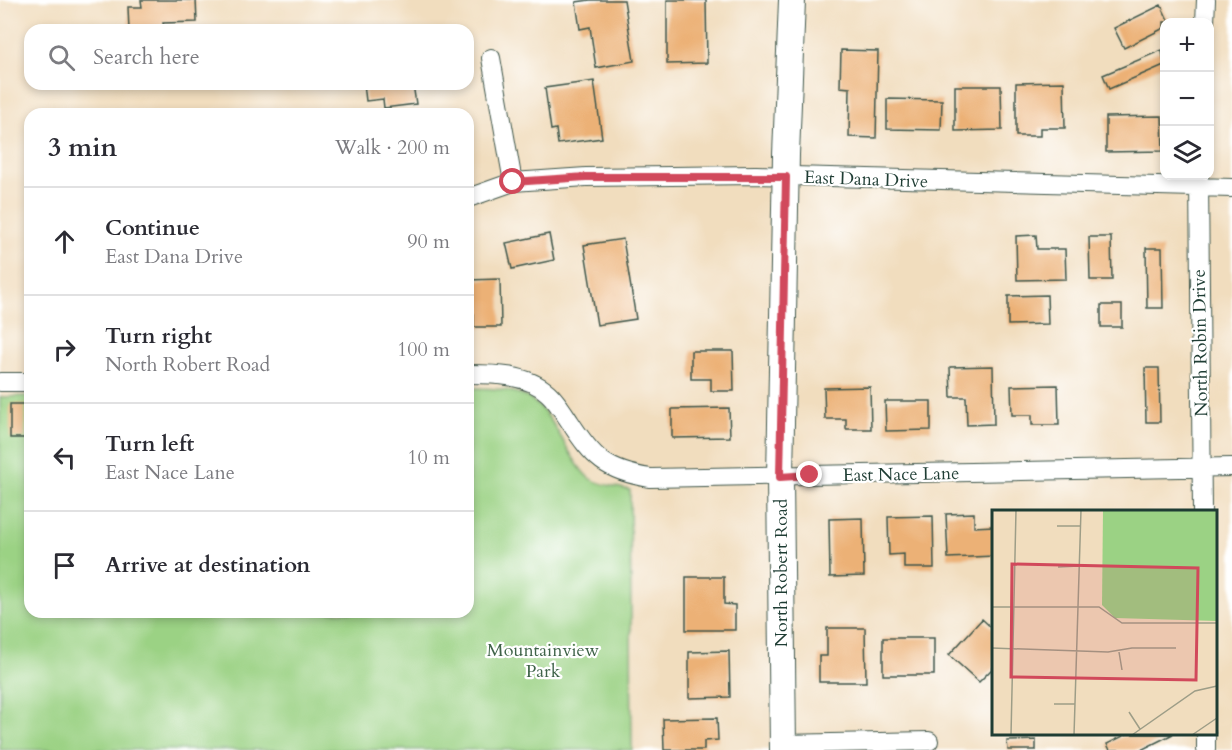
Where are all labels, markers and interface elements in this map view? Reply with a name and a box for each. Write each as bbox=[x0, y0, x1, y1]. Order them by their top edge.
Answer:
map controls bbox=[1160, 18, 1214, 180]
button: + bbox=[1160, 18, 1214, 72]
search box bbox=[24, 24, 474, 90]
icon: search bbox=[45, 41, 78, 74]
text: Search here bbox=[93, 42, 200, 72]
button: − bbox=[1160, 72, 1214, 126]
button: layers bbox=[1160, 126, 1214, 180]
text: 3 min bbox=[48, 130, 117, 165]
text: Walk · 200 m bbox=[335, 134, 450, 161]
street label: East Dana Drive bbox=[803, 165, 928, 194]
route start bbox=[499, 168, 525, 194]
text: Continue bbox=[105, 213, 200, 243]
icon: ahead bbox=[48, 225, 81, 258]
text: 90 m bbox=[407, 228, 450, 255]
text: East Dana Drive bbox=[105, 243, 243, 270]
street label: North Robin Drive bbox=[1187, 269, 1214, 417]
text: Turn right bbox=[105, 321, 212, 351]
icon: right bbox=[48, 333, 81, 366]
text: 100 m bbox=[397, 336, 450, 363]
text: North Robert Road bbox=[105, 351, 270, 378]
text: Turn left bbox=[105, 429, 194, 459]
icon: left bbox=[48, 441, 81, 474]
text: 10 m bbox=[407, 444, 450, 471]
text: East Nace Lane bbox=[105, 459, 235, 486]
route end bbox=[796, 461, 822, 487]
street label: East Nace Lane bbox=[842, 461, 960, 488]
street label: North Robert Road bbox=[769, 498, 794, 647]
inset map bbox=[992, 510, 1217, 735]
icon: arrive bbox=[48, 549, 81, 582]
text: Arrive at destination bbox=[105, 550, 310, 580]
park label: Mountainview Park bbox=[487, 638, 600, 684]

